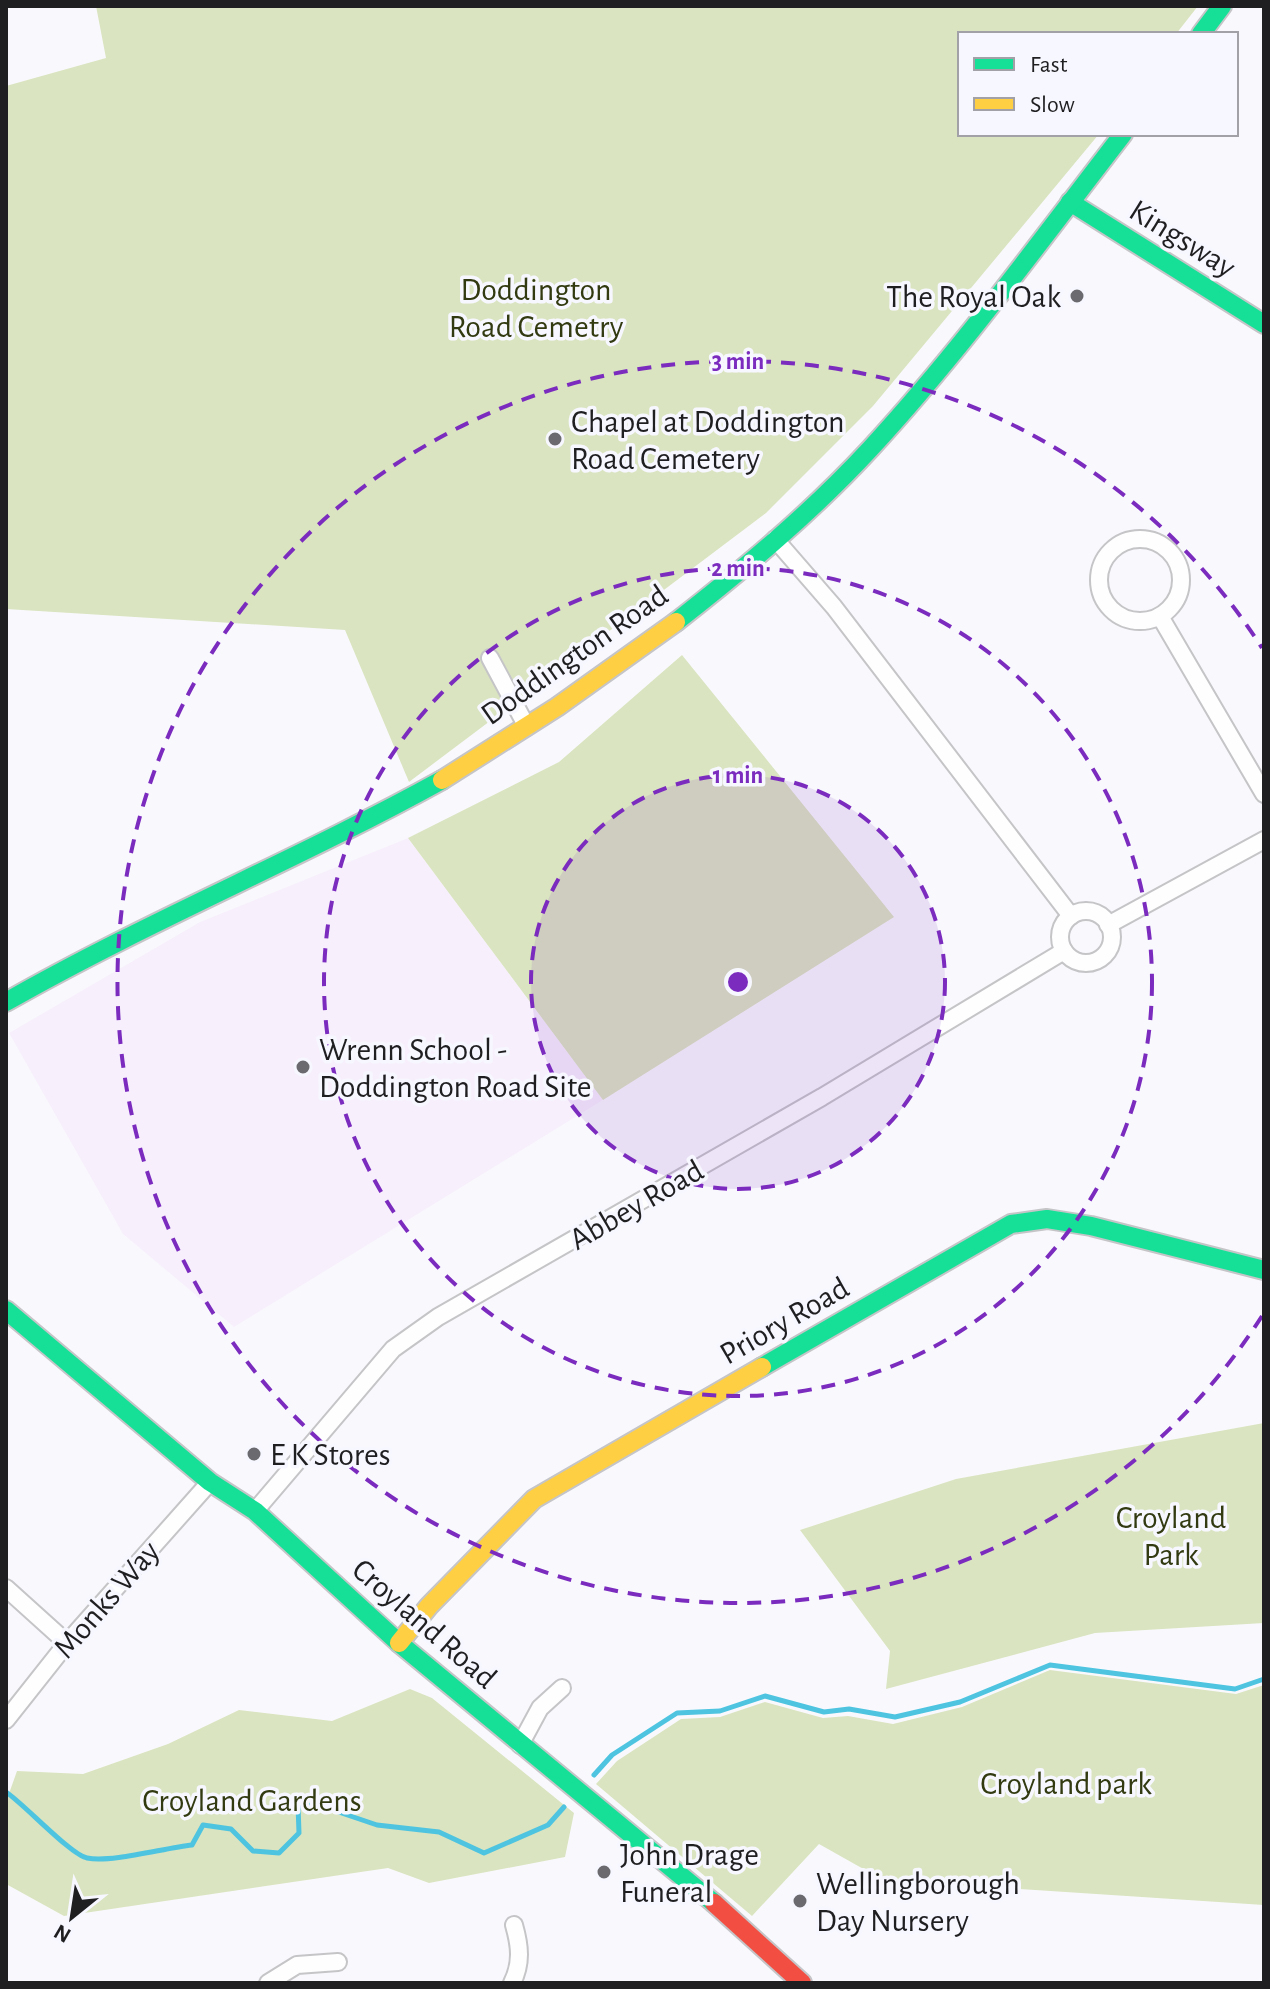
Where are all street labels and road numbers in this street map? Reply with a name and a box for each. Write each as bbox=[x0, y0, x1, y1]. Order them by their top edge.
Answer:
street label: Kingsway bbox=[1124, 194, 1241, 284]
street label: Doddington Road bbox=[475, 579, 674, 731]
street label: Abbey Road bbox=[564, 1154, 709, 1256]
street label: Priory Road bbox=[715, 1271, 854, 1370]
street label: Monks Way bbox=[48, 1535, 166, 1664]
street label: Croyland Road bbox=[346, 1553, 503, 1695]

